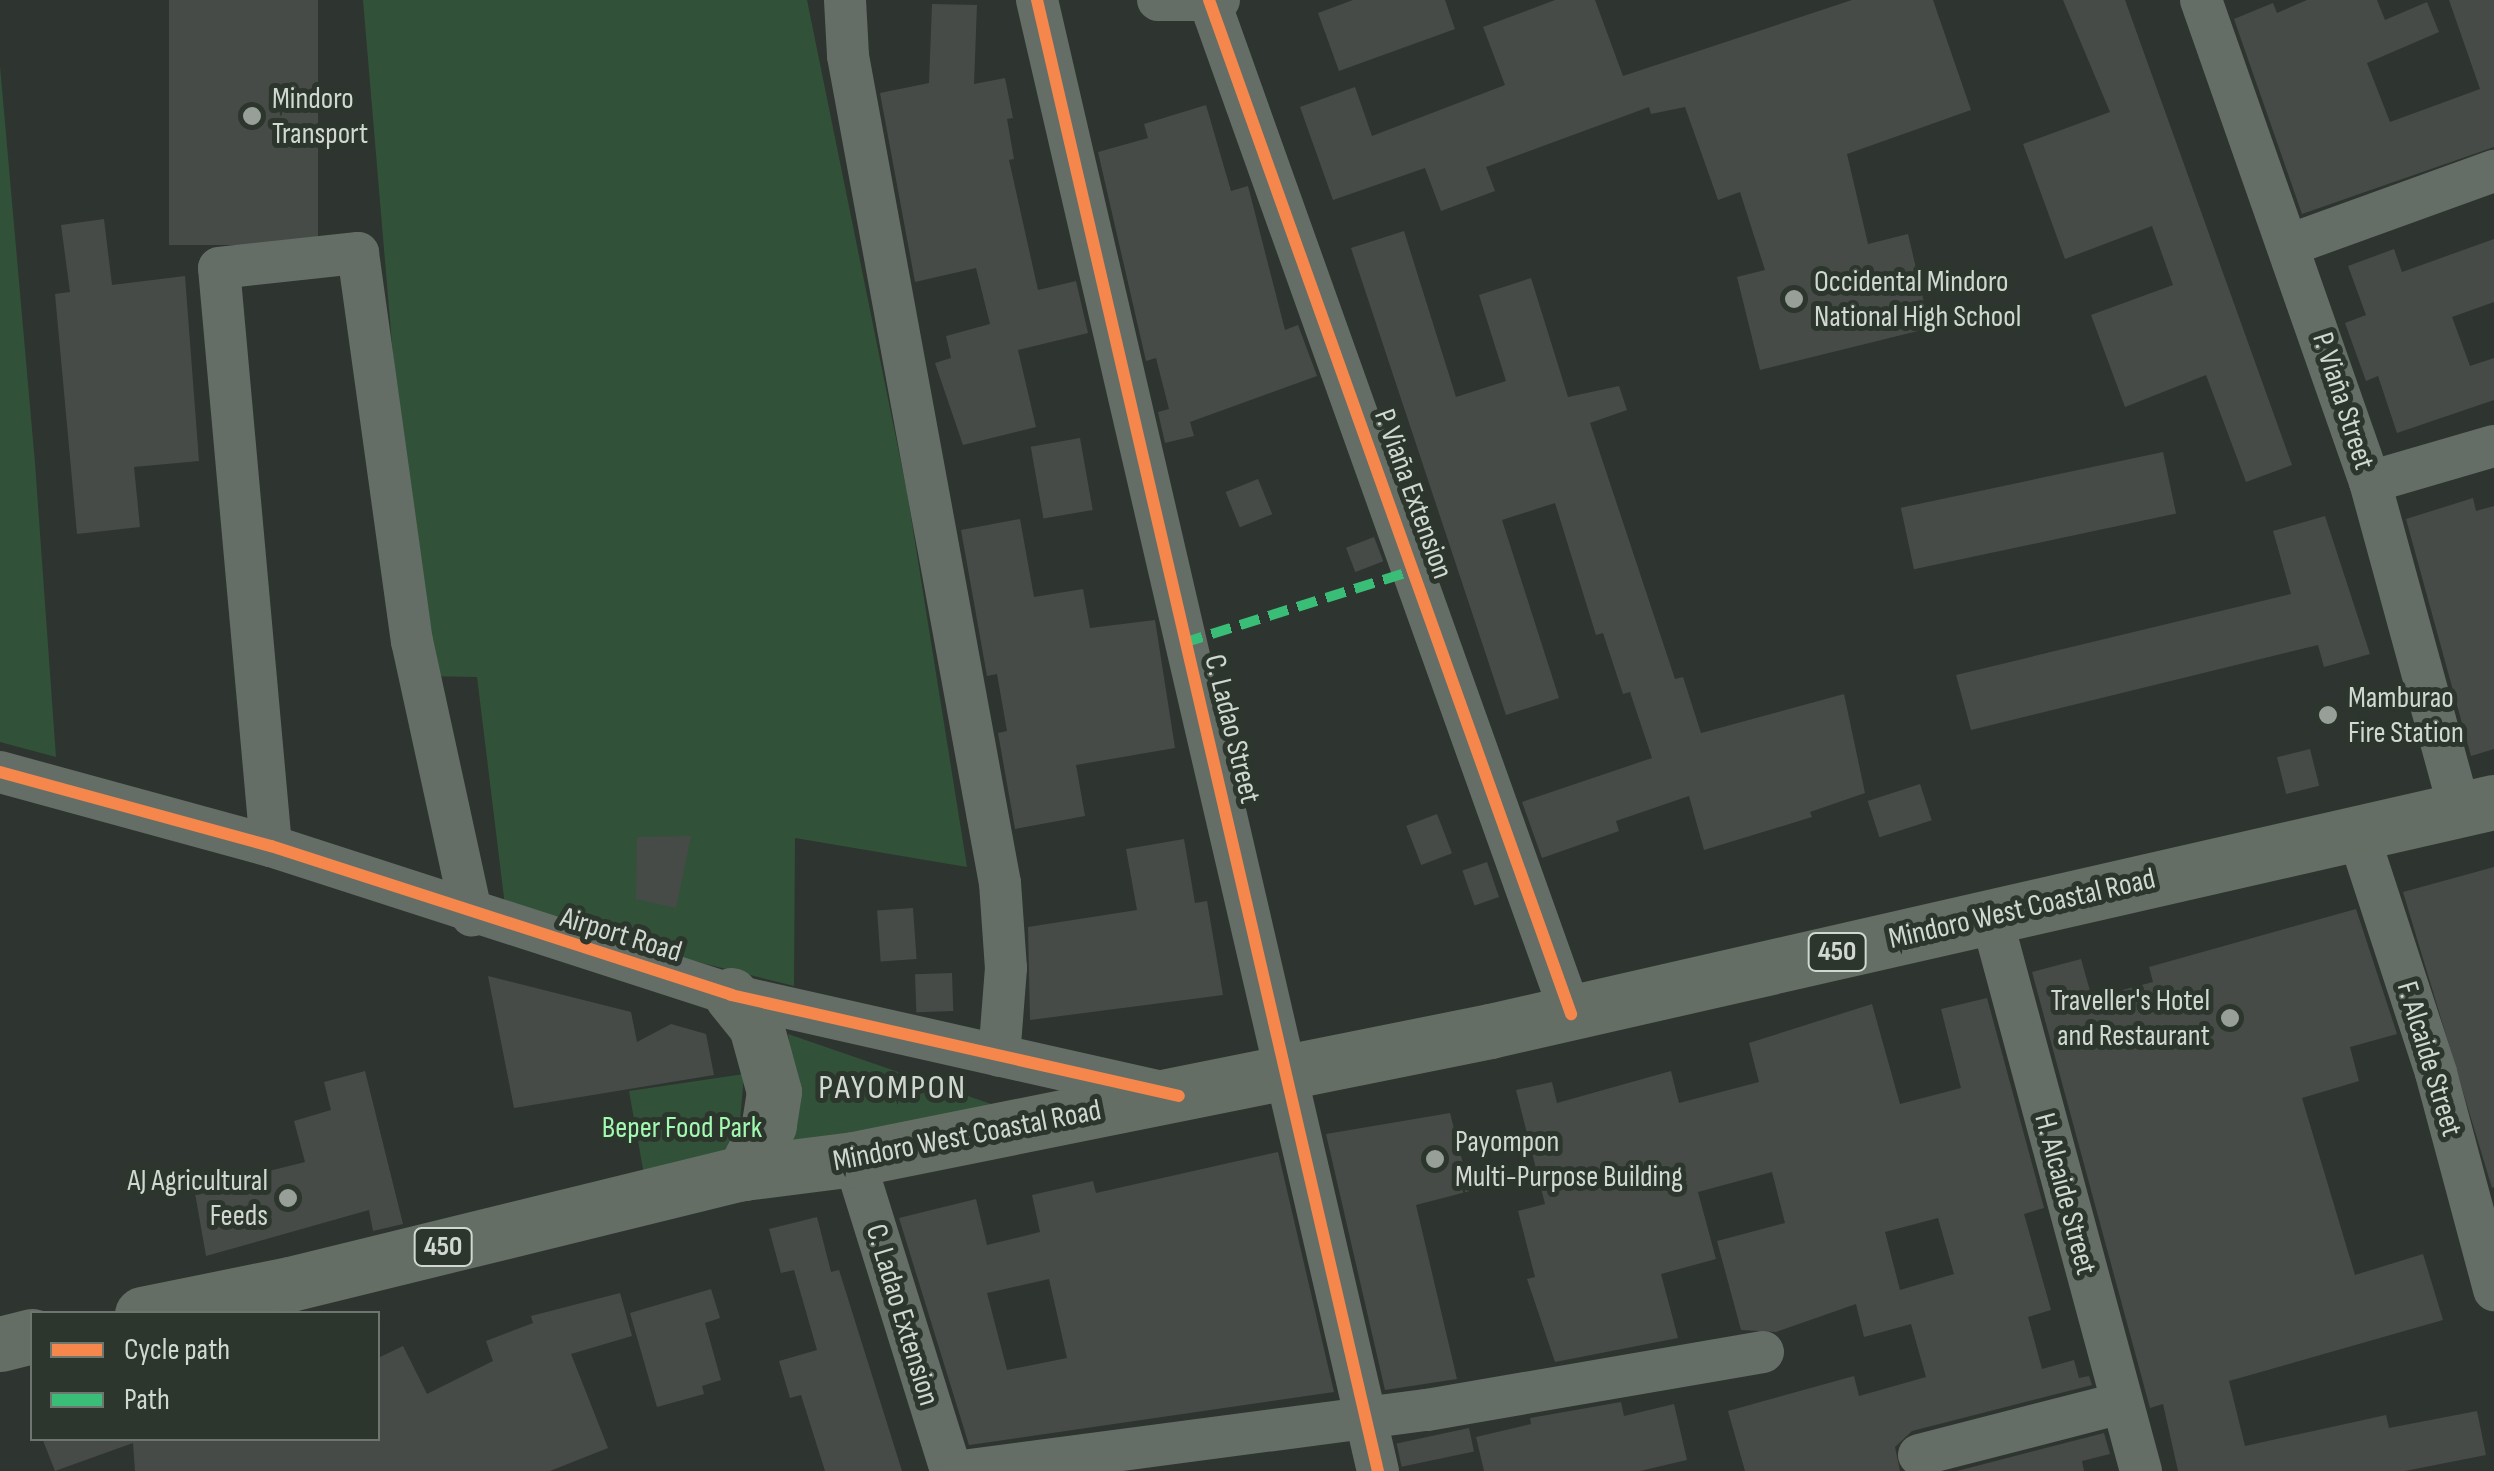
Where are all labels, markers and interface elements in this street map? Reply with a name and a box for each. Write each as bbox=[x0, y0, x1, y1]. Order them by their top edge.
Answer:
place label: Mindoro Transport bbox=[272, 81, 368, 152]
marker: Mindoro Transport bbox=[241, 105, 263, 127]
place label: Occidental Mindoro National High School bbox=[1814, 264, 2021, 334]
marker: Occidental Mindoro National High School bbox=[1783, 288, 1805, 310]
street label: P. Viaña Street bbox=[2304, 328, 2382, 474]
street label: P. Viaña Extension bbox=[1366, 404, 1460, 584]
street label: C. Ladao Street bbox=[1196, 651, 1268, 807]
place label: Mamburao Fire Station bbox=[2348, 680, 2464, 750]
marker: Mamburao Fire Station bbox=[2317, 704, 2339, 726]
street label: Mindoro West Coastal Road bbox=[1885, 861, 2159, 957]
street label: Airport Road bbox=[556, 900, 686, 970]
road number: 450 bbox=[1807, 929, 1867, 975]
street label: F. Alcaide Street bbox=[2388, 977, 2470, 1141]
place label: Traveller's Hotel and Restaurant bbox=[2051, 983, 2210, 1054]
marker: Traveller's Hotel and Restaurant bbox=[2219, 1007, 2241, 1029]
district label: PAYOMPON bbox=[818, 1067, 968, 1109]
street label: Mindoro West Coastal Road bbox=[830, 1092, 1104, 1180]
street label: H. Alcaide Street bbox=[2026, 1109, 2104, 1279]
park label: Beper Food Park bbox=[602, 1110, 762, 1146]
place label: Payompon Multi-Purpose Building bbox=[1455, 1124, 1683, 1194]
marker: Payompon Multi-Purpose Building bbox=[1424, 1148, 1446, 1170]
place label: AJ Agricultural Feeds bbox=[127, 1163, 268, 1234]
marker: AJ Agricultural Feeds bbox=[277, 1187, 299, 1209]
street label: C. Ladao Extension bbox=[857, 1220, 947, 1410]
road number: 450 bbox=[413, 1224, 473, 1270]
legend bbox=[30, 1311, 380, 1441]
text: Cycle path bbox=[124, 1332, 230, 1368]
text: Path bbox=[124, 1382, 170, 1418]

